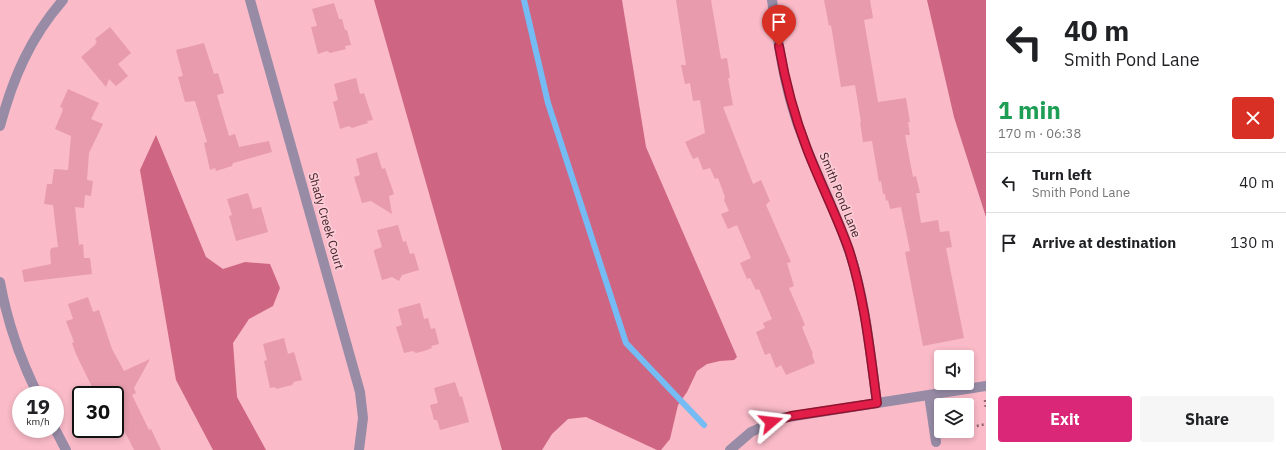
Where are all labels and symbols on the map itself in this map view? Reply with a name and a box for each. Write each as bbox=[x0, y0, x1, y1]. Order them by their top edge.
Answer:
pin bbox=[762, 5, 796, 46]
street label: Smith Pond Lane bbox=[817, 150, 865, 240]
street label: Shady Creek Court bbox=[306, 171, 347, 271]
speed limit sign: 30 bbox=[72, 386, 124, 438]
position arrow bbox=[750, 401, 792, 443]

